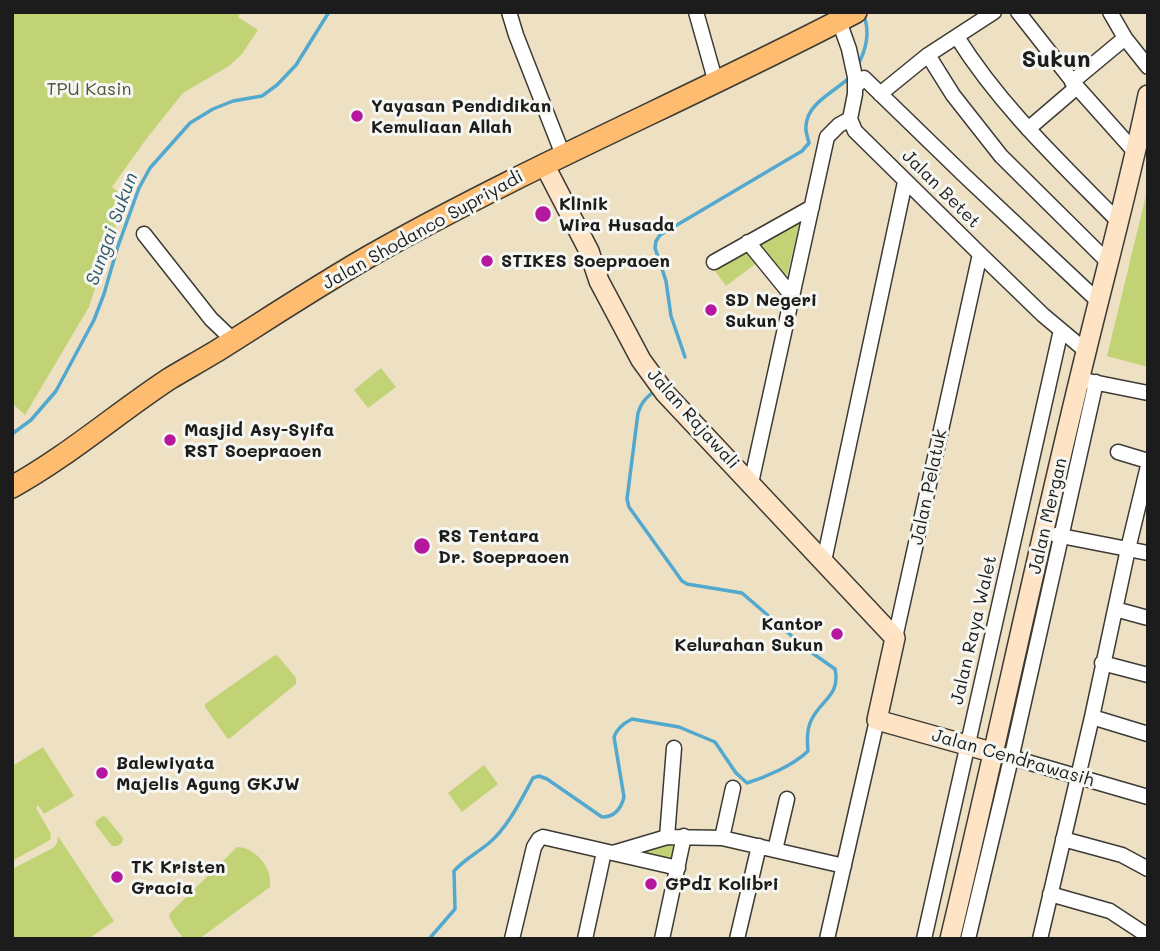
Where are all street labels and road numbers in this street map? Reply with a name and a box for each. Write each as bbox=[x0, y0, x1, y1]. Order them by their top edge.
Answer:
street label: Jalan Betet bbox=[897, 145, 985, 233]
street label: Jalan Shodanco Supriyadi bbox=[319, 166, 527, 294]
street label: Jalan Rajawali bbox=[642, 364, 744, 474]
street label: Jalan Pelatuk bbox=[906, 427, 952, 547]
street label: Jalan Mergan bbox=[1024, 456, 1072, 576]
street label: Jalan Raya Walet bbox=[946, 553, 1002, 707]
street label: Jalan Cendrawasih bbox=[929, 724, 1097, 792]

